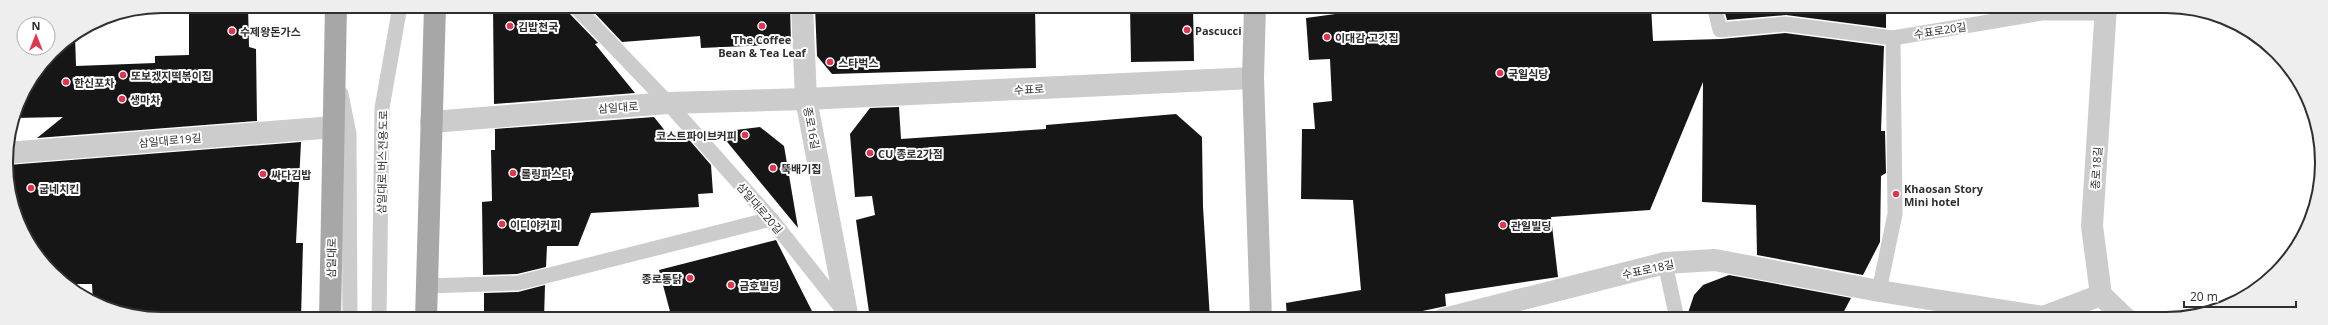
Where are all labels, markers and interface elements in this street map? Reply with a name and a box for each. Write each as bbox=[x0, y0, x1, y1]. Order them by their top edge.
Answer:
north arrow bbox=[16, 16, 56, 56]
text: N bbox=[32, 18, 40, 33]
street label: 수표로20길 bbox=[1913, 18, 1967, 42]
place label: 김밥천국 bbox=[518, 19, 558, 34]
marker: 김밥천국 bbox=[505, 21, 515, 31]
marker: The Coffee Bean & Tea Leaf bbox=[757, 21, 767, 31]
place label: Pascucci bbox=[1195, 23, 1242, 38]
place label: 수제왕돈가스 bbox=[240, 24, 301, 39]
marker: Pascucci bbox=[1182, 25, 1192, 35]
marker: 수제왕돈가스 bbox=[227, 26, 237, 36]
place label: 이대감 고깃집 bbox=[1335, 30, 1399, 45]
place label: The Coffee Bean & Tea Leaf bbox=[718, 32, 807, 60]
marker: 이대감 고깃집 bbox=[1322, 32, 1332, 42]
place label: 스타벅스 bbox=[838, 55, 878, 70]
marker: 스타벅스 bbox=[825, 57, 835, 67]
place label: 국일식당 bbox=[1508, 66, 1548, 81]
place label: 또보겠지떡볶이집 bbox=[131, 68, 212, 83]
marker: 국일식당 bbox=[1495, 68, 1505, 78]
marker: 또보겠지떡볶이집 bbox=[118, 70, 128, 80]
place label: 한신포차 bbox=[74, 75, 114, 90]
marker: 한신포차 bbox=[61, 77, 71, 87]
street label: 수표로 bbox=[1013, 81, 1045, 97]
place label: 생마차 bbox=[130, 92, 160, 107]
marker: 생마차 bbox=[117, 94, 127, 104]
street label: 삼일대로 bbox=[597, 98, 639, 116]
street label: 종로16길 bbox=[801, 105, 823, 151]
street label: 삼일대로 버스전용도로 bbox=[374, 110, 390, 214]
place label: 코스트파이브커피 bbox=[656, 128, 737, 143]
street label: 삼일대로19길 bbox=[138, 130, 202, 150]
marker: 코스트파이브커피 bbox=[740, 130, 750, 140]
place label: CU 종로2가점 bbox=[878, 146, 943, 161]
street label: 종로18길 bbox=[2087, 146, 2105, 190]
marker: CU 종로2가점 bbox=[865, 148, 875, 158]
place label: 뚝배기집 bbox=[781, 161, 821, 176]
marker: 뚝배기집 bbox=[768, 163, 778, 173]
place label: 롤링파스타 bbox=[521, 166, 572, 181]
place label: 싸다김밥 bbox=[271, 167, 311, 182]
marker: 롤링파스타 bbox=[508, 168, 518, 178]
marker: 싸다김밥 bbox=[258, 169, 268, 179]
street label: 삼일대로20길 bbox=[734, 179, 786, 237]
place label: 굽네치킨 bbox=[39, 181, 79, 196]
place label: Khaosan Story Mini hotel bbox=[1904, 181, 1984, 209]
marker: 굽네치킨 bbox=[26, 183, 36, 193]
marker: Khaosan Story Mini hotel bbox=[1891, 189, 1901, 199]
place label: 이디야커피 bbox=[510, 217, 561, 232]
place label: 관일빌딩 bbox=[1511, 218, 1551, 233]
marker: 이디야커피 bbox=[497, 219, 507, 229]
marker: 관일빌딩 bbox=[1498, 220, 1508, 230]
street label: 삼일대로 bbox=[323, 238, 339, 278]
street label: 수표로18길 bbox=[1620, 256, 1676, 282]
place label: 종로통닭 bbox=[642, 271, 682, 286]
marker: 종로통닭 bbox=[685, 273, 695, 283]
place label: 금호빌딩 bbox=[739, 278, 779, 293]
marker: 금호빌딩 bbox=[726, 280, 736, 290]
scale bar bbox=[2184, 283, 2296, 309]
text: 20 m bbox=[2190, 288, 2218, 305]

